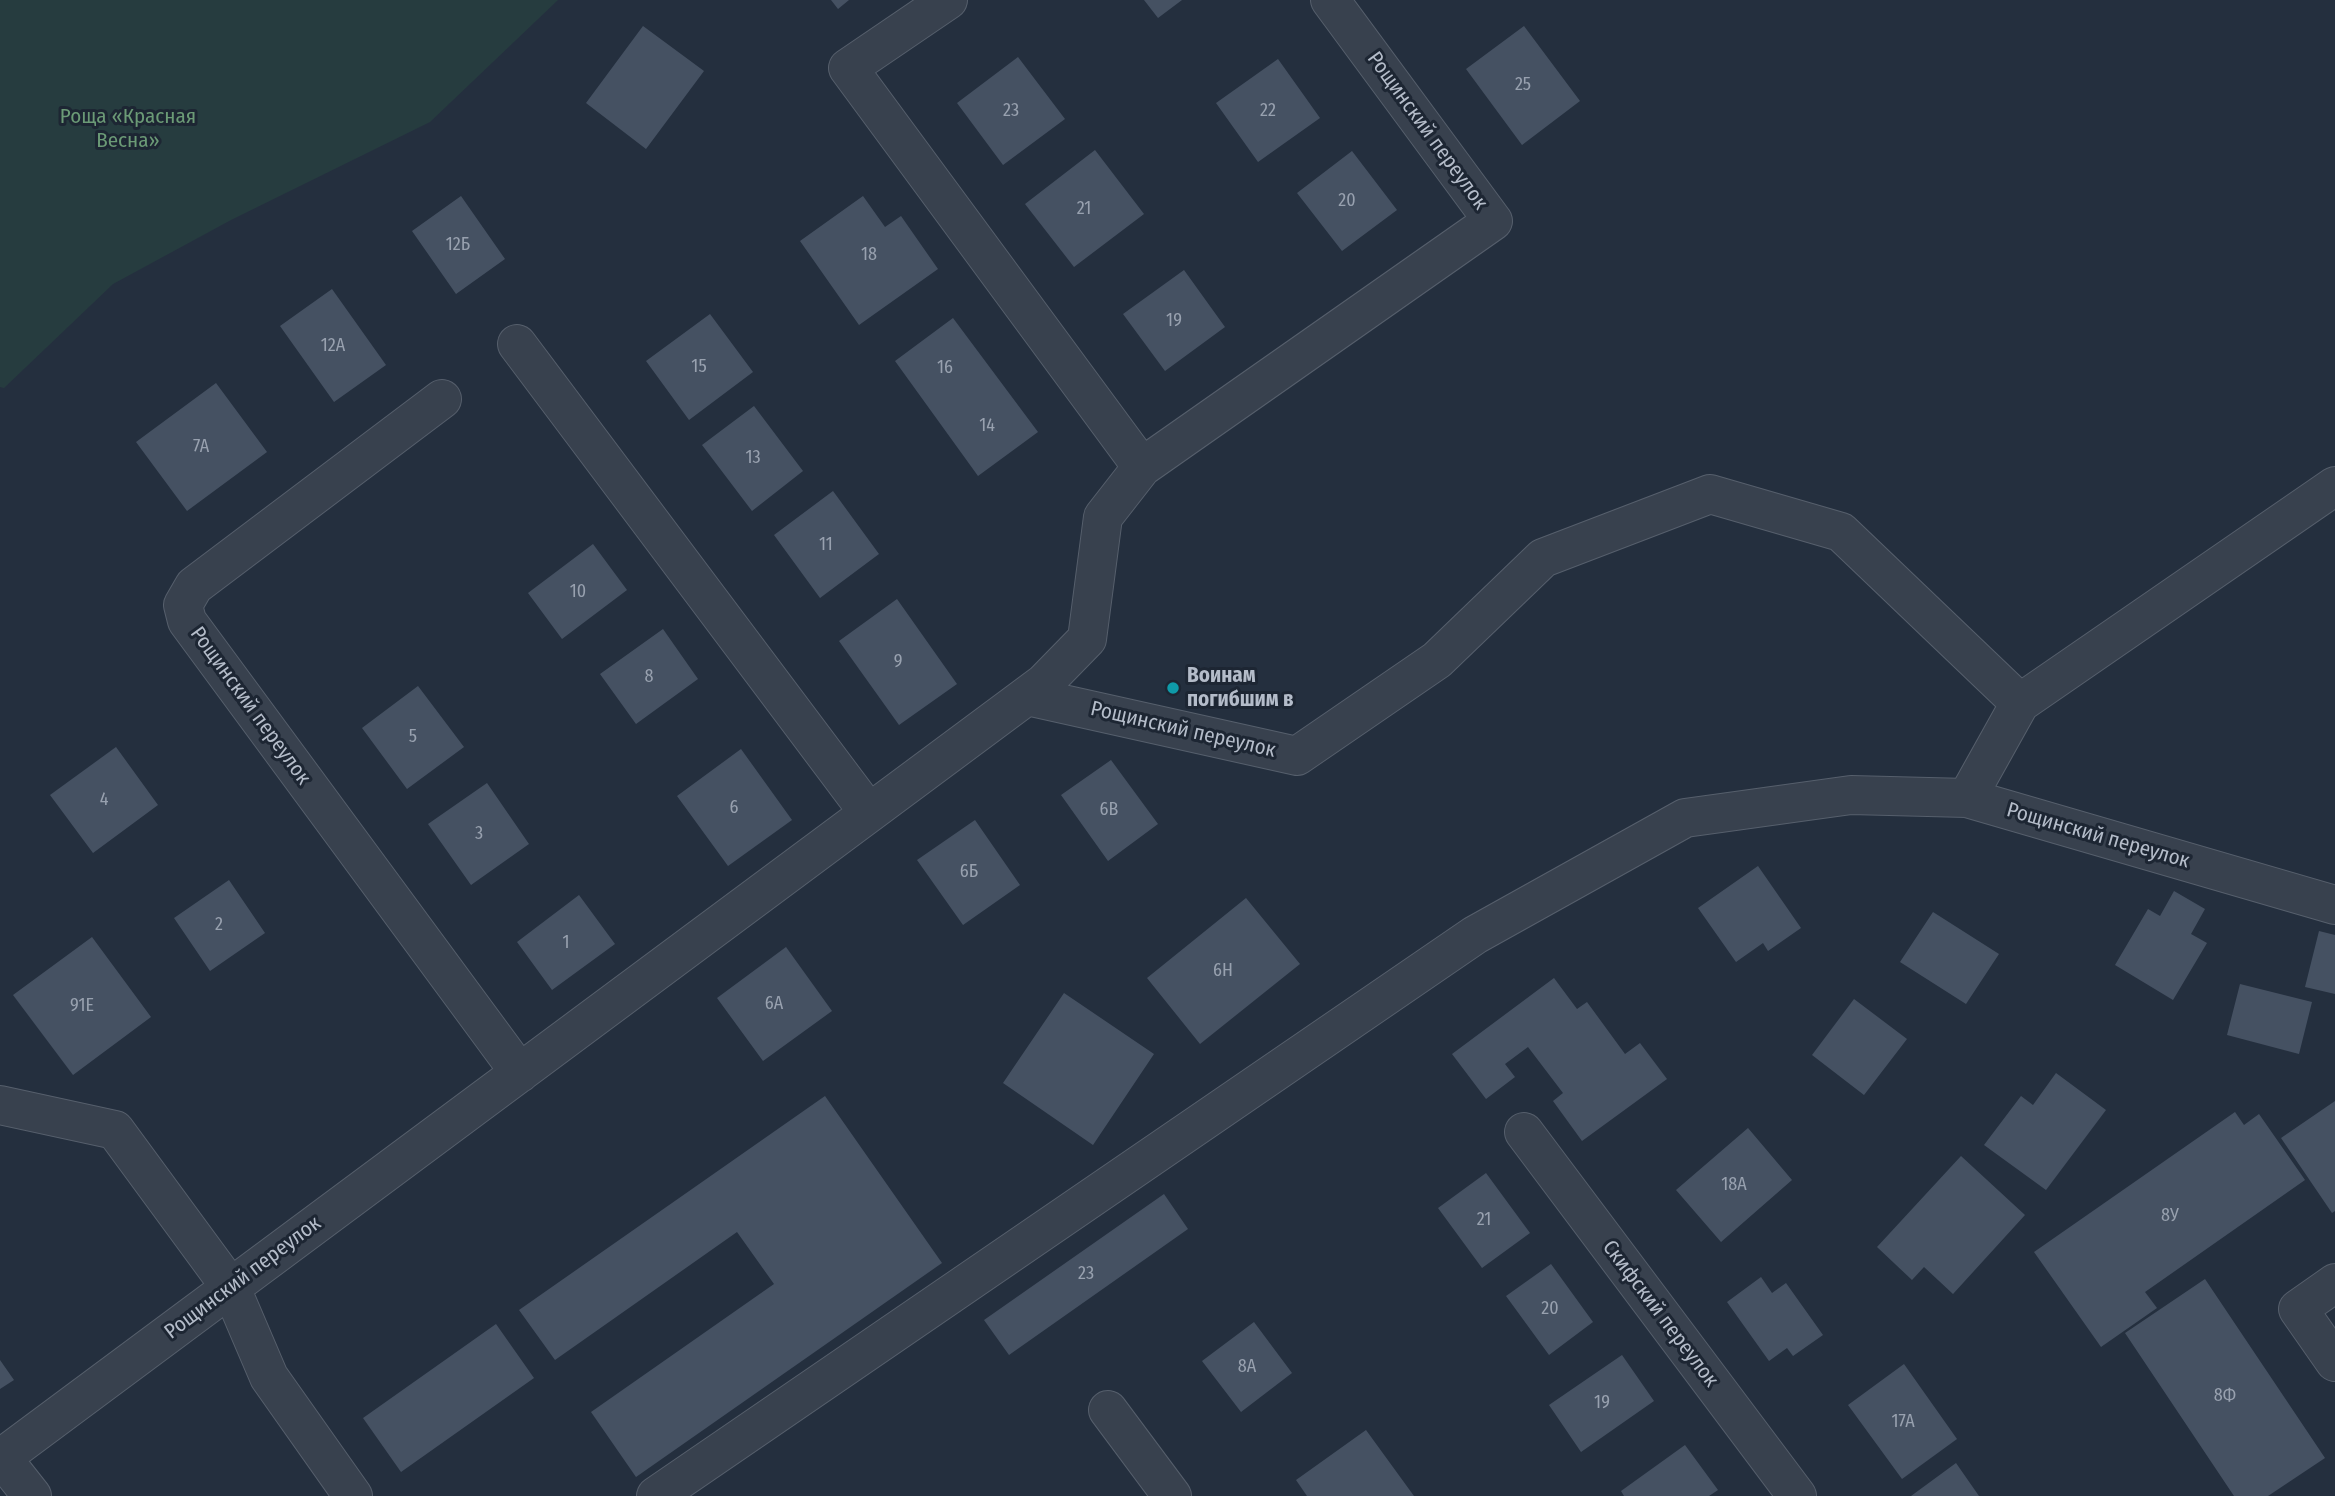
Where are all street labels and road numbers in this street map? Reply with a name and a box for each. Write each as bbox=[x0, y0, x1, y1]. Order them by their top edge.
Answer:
street label: Рощинский переулок bbox=[1361, 47, 1493, 215]
street label: Рощинский переулок bbox=[184, 622, 316, 790]
street label: Рощинский переулок bbox=[1088, 696, 1278, 764]
street label: Рощинский переулок bbox=[2004, 798, 2192, 874]
street label: Рощинский переулок bbox=[160, 1211, 326, 1345]
street label: Скифский переулок bbox=[1597, 1236, 1723, 1392]

